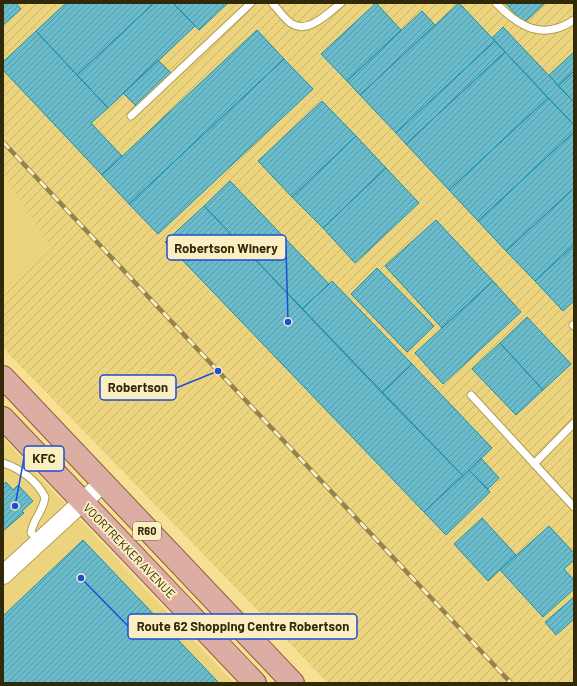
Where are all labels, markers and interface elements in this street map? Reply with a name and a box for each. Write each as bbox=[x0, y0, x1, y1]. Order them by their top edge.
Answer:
callout: Robertson Winery bbox=[167, 235, 286, 260]
text: Robertson Winery bbox=[174, 240, 278, 256]
callout: Robertson bbox=[100, 375, 176, 400]
text: Robertson bbox=[108, 379, 168, 395]
callout: KFC bbox=[24, 446, 64, 471]
text: KFC bbox=[32, 450, 56, 466]
street label: VOORTREKKER AVENUE bbox=[81, 500, 179, 601]
road number: R60 bbox=[133, 522, 161, 540]
callout: Route 62 Shopping Centre Robertson bbox=[128, 614, 357, 639]
text: Route 62 Shopping Centre Robertson bbox=[137, 618, 349, 634]

